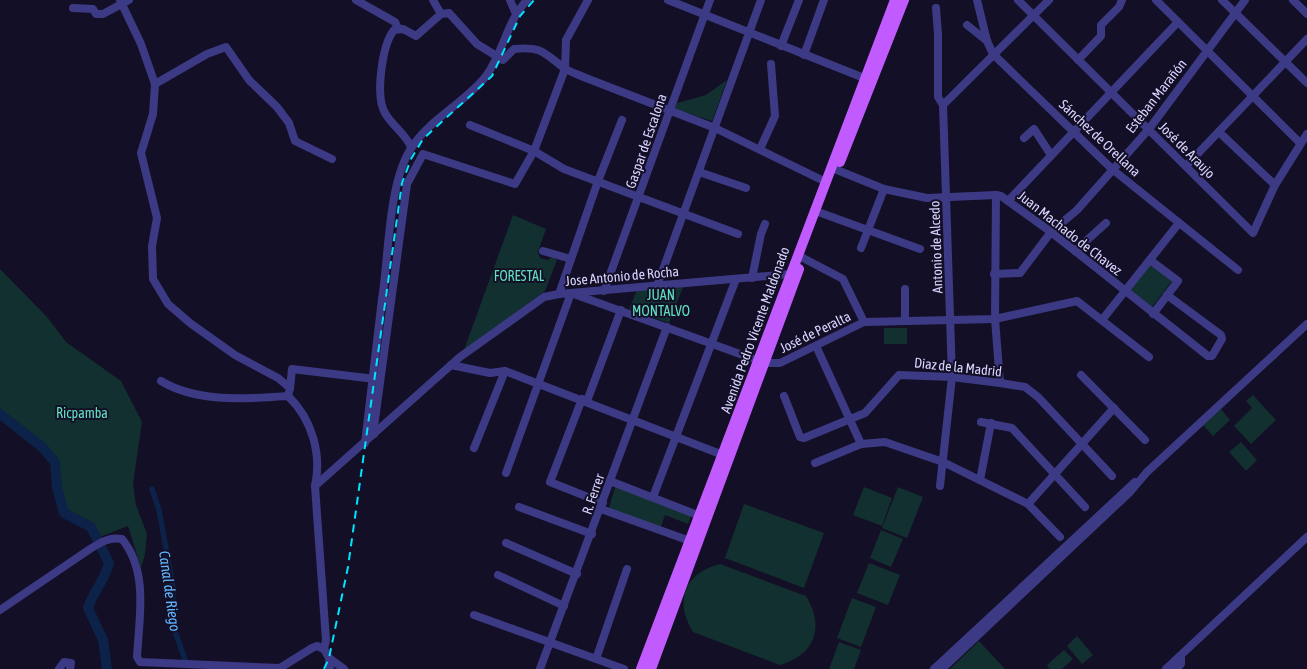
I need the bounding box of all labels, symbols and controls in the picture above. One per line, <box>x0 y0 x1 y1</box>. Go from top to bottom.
street label: Esteban Marañón <box>1122 56 1190 136</box>
street label: Gaspar de Escalona <box>622 92 670 190</box>
street label: Sánchez de Orellana <box>1056 96 1144 180</box>
street label: José de Araujo <box>1156 119 1218 181</box>
street label: Juan Machado de Chavez <box>1015 187 1125 279</box>
street label: Antonio de Alcedo <box>926 200 946 294</box>
street label: Avenida Pedro Vicente Maldonado <box>717 245 793 415</box>
street label: Jose Antonio de Rocha <box>565 263 679 289</box>
park label: FORESTAL <box>494 268 545 284</box>
park label: JUAN MONTALVO <box>632 287 690 319</box>
street label: José de Peralta <box>777 308 853 356</box>
street label: Diaz de la Madrid <box>913 354 1003 380</box>
park label: Ricpamba <box>56 405 108 421</box>
street label: R. Ferrer <box>579 471 608 516</box>
water label: Canal de Riego <box>156 550 184 632</box>

